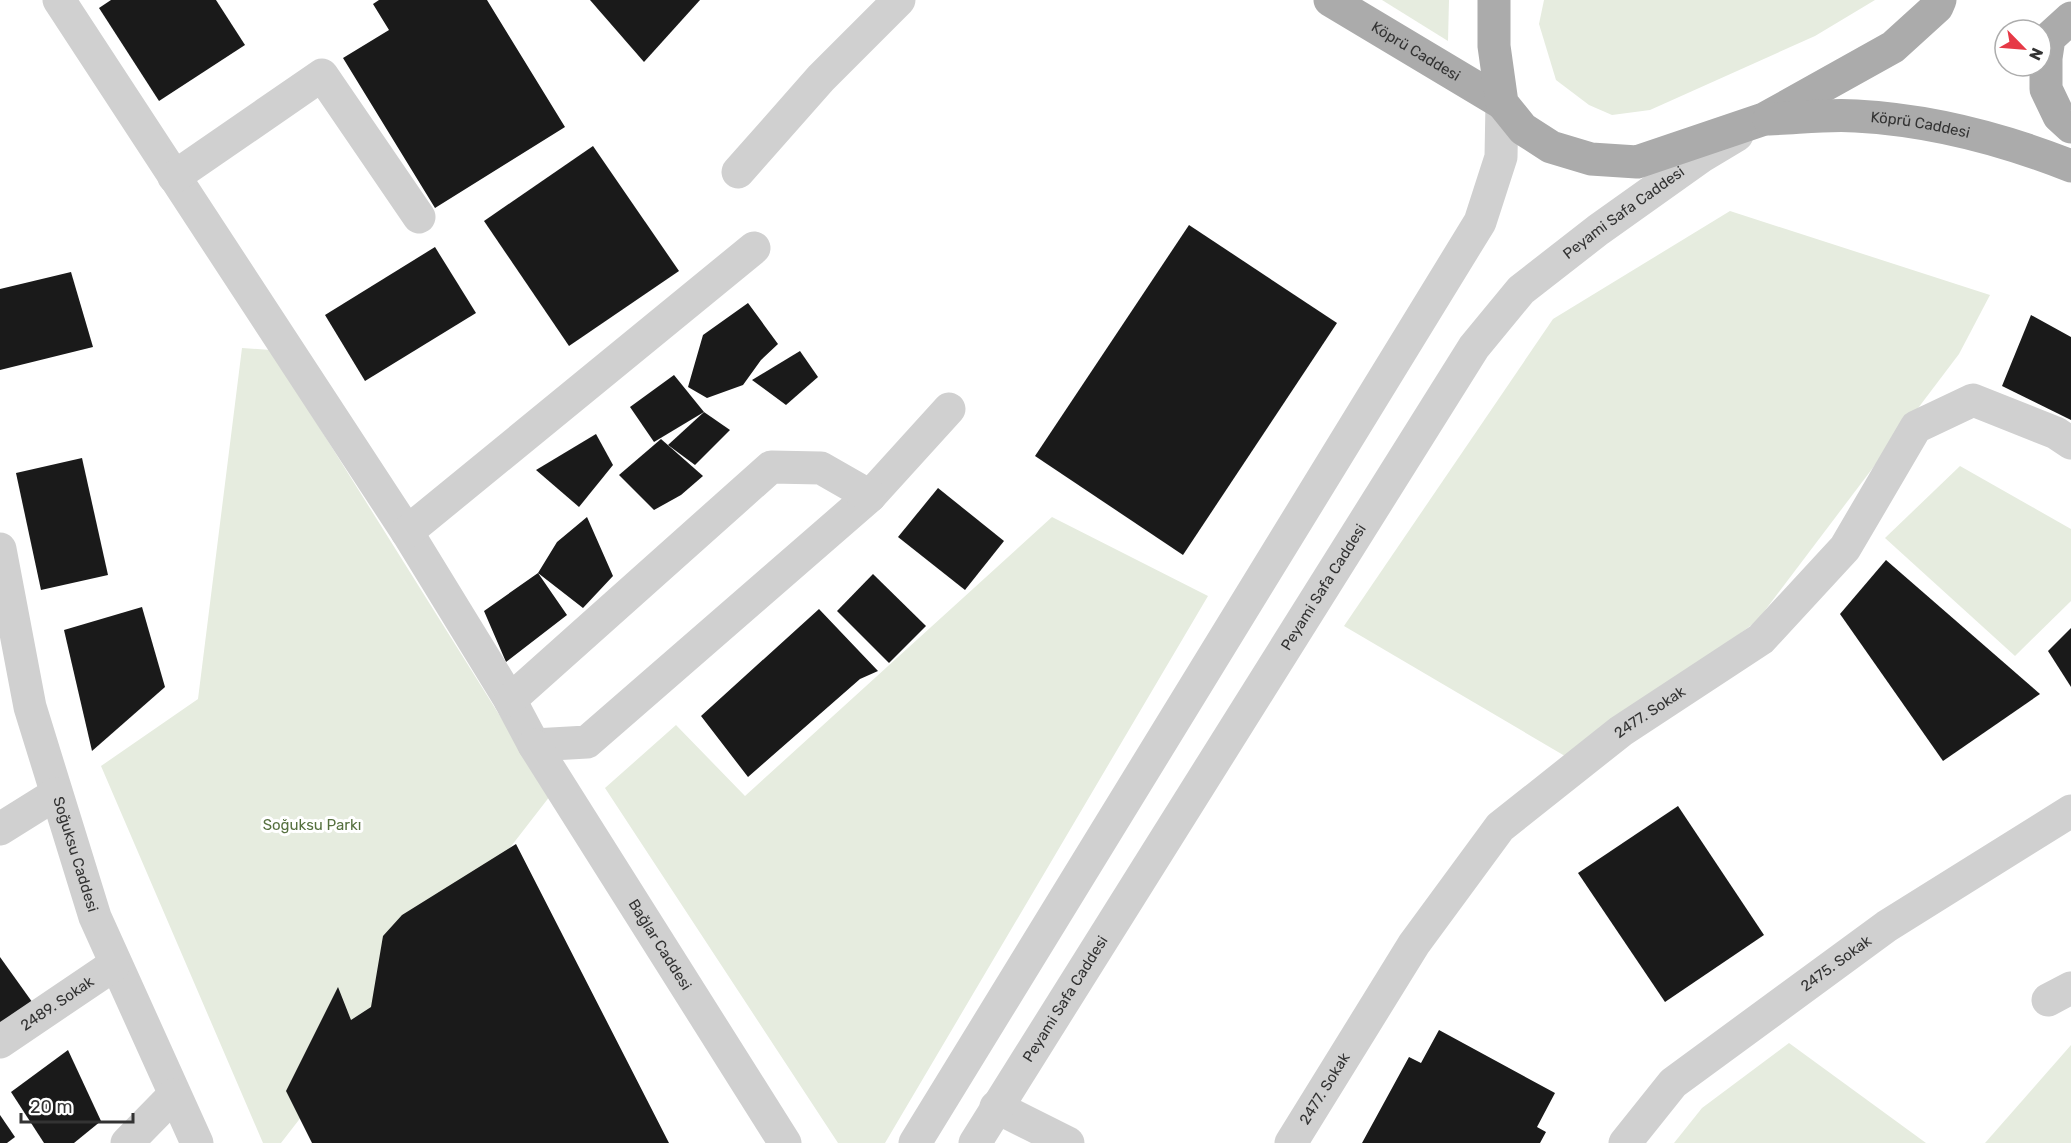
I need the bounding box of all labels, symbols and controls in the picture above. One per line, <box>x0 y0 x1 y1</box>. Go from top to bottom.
street label: Köprü Caddesi <box>1368 18 1464 85</box>
north arrow <box>1993 18 2053 78</box>
text: N <box>2025 45 2047 63</box>
street label: Köprü Caddesi <box>1870 108 1972 142</box>
street label: Peyami Safa Caddesi <box>1559 162 1688 263</box>
street label: Peyami Safa Caddesi <box>1277 521 1370 654</box>
street label: 2477. Sokak <box>1611 682 1689 742</box>
street label: Soğuksu Caddesi <box>49 794 102 914</box>
park label: Soğuksu Parkı <box>263 816 361 834</box>
street label: Bağlar Caddesi <box>625 896 695 993</box>
street label: 2475. Sokak <box>1797 931 1875 995</box>
street label: Peyami Safa Caddesi <box>1019 932 1112 1065</box>
street label: 2489. Sokak <box>17 972 97 1034</box>
street label: 2477. Sokak <box>1296 1049 1354 1128</box>
scale bar <box>21 1086 134 1124</box>
text: 20 m <box>30 1096 72 1118</box>

